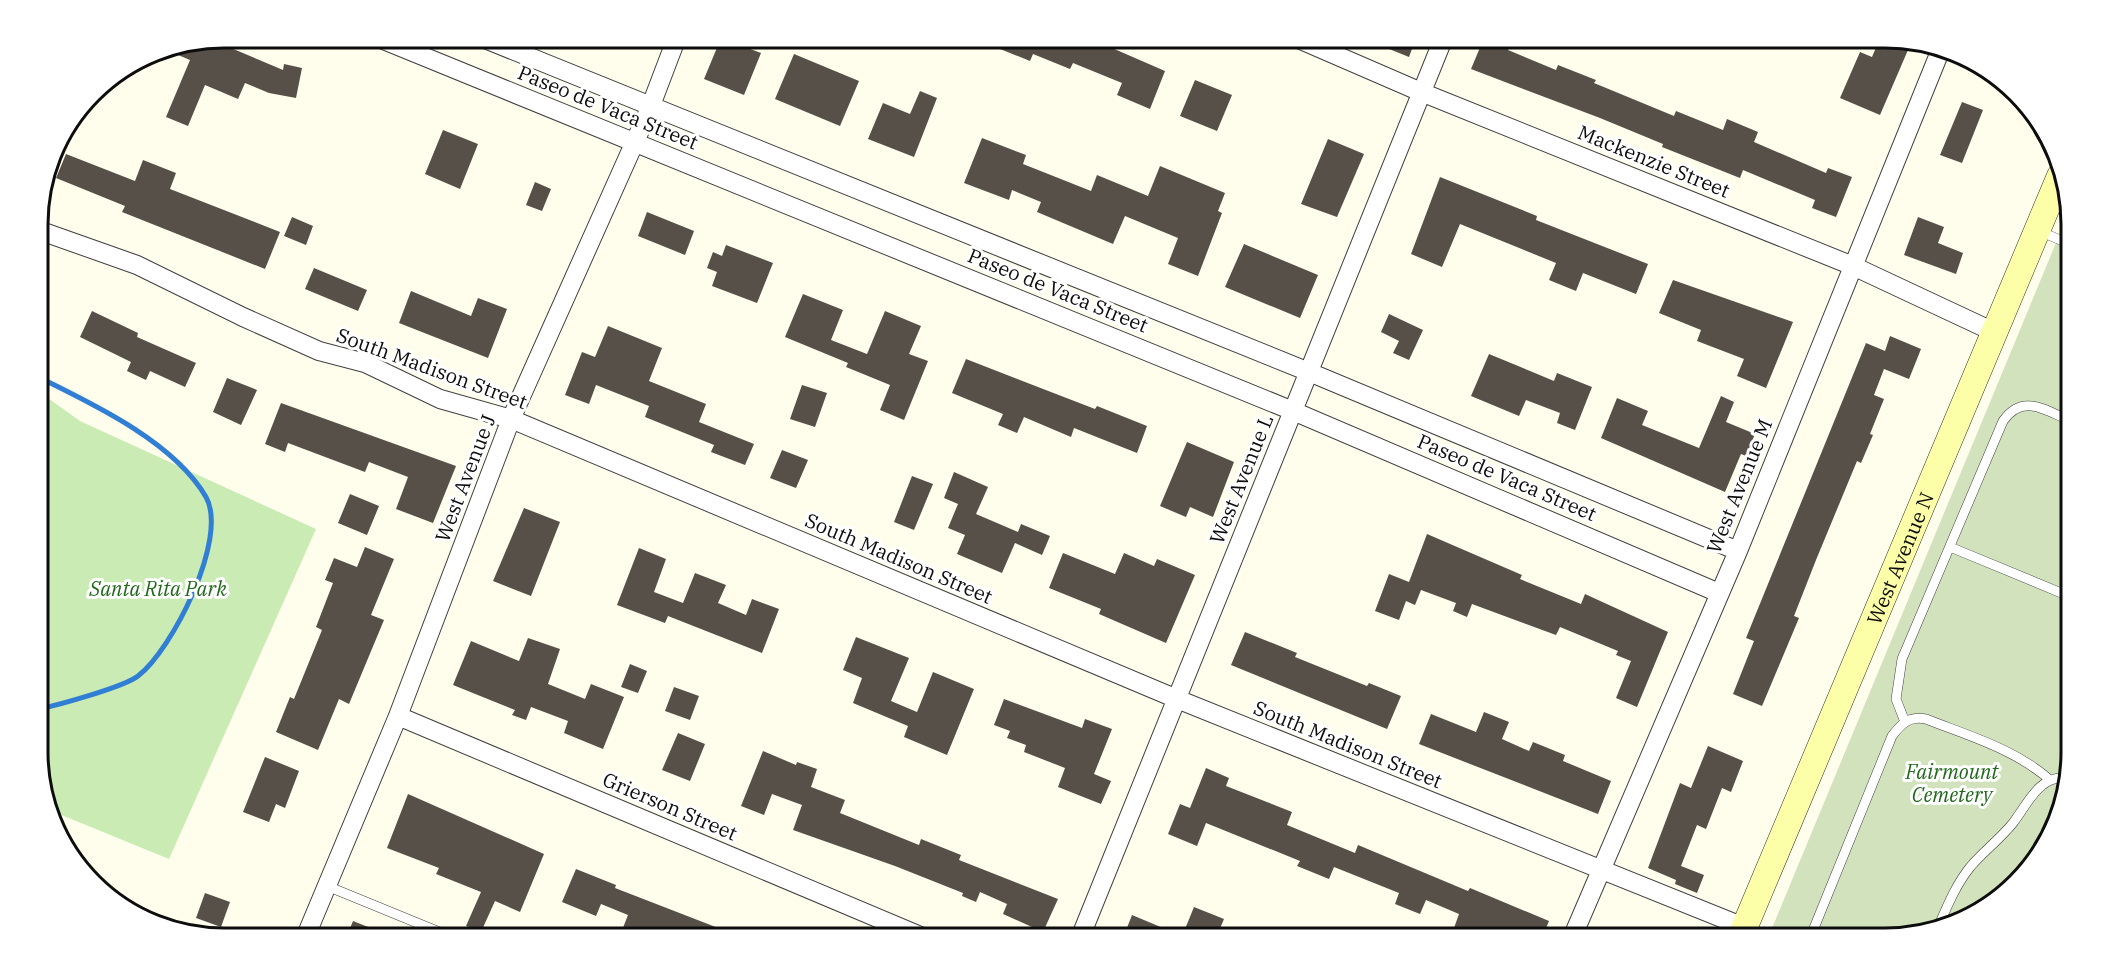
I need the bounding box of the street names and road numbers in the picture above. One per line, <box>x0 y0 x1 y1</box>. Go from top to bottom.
street label: Paseo de Vaca Street <box>514 59 702 155</box>
street label: Mackenzie Street <box>1574 118 1734 204</box>
street label: Paseo de Vaca Street <box>964 242 1152 338</box>
street label: South Madison Street <box>333 321 531 415</box>
street label: West Avenue J <box>428 410 502 546</box>
street label: West Avenue L <box>1203 410 1279 548</box>
street label: West Avenue M <box>1700 415 1778 557</box>
street label: Paseo de Vaca Street <box>1413 427 1601 527</box>
street label: West Avenue N <box>1860 488 1939 628</box>
street label: South Madison Street <box>801 506 997 610</box>
street label: South Madison Street <box>1250 694 1446 794</box>
street label: Grierson Street <box>599 765 741 847</box>

